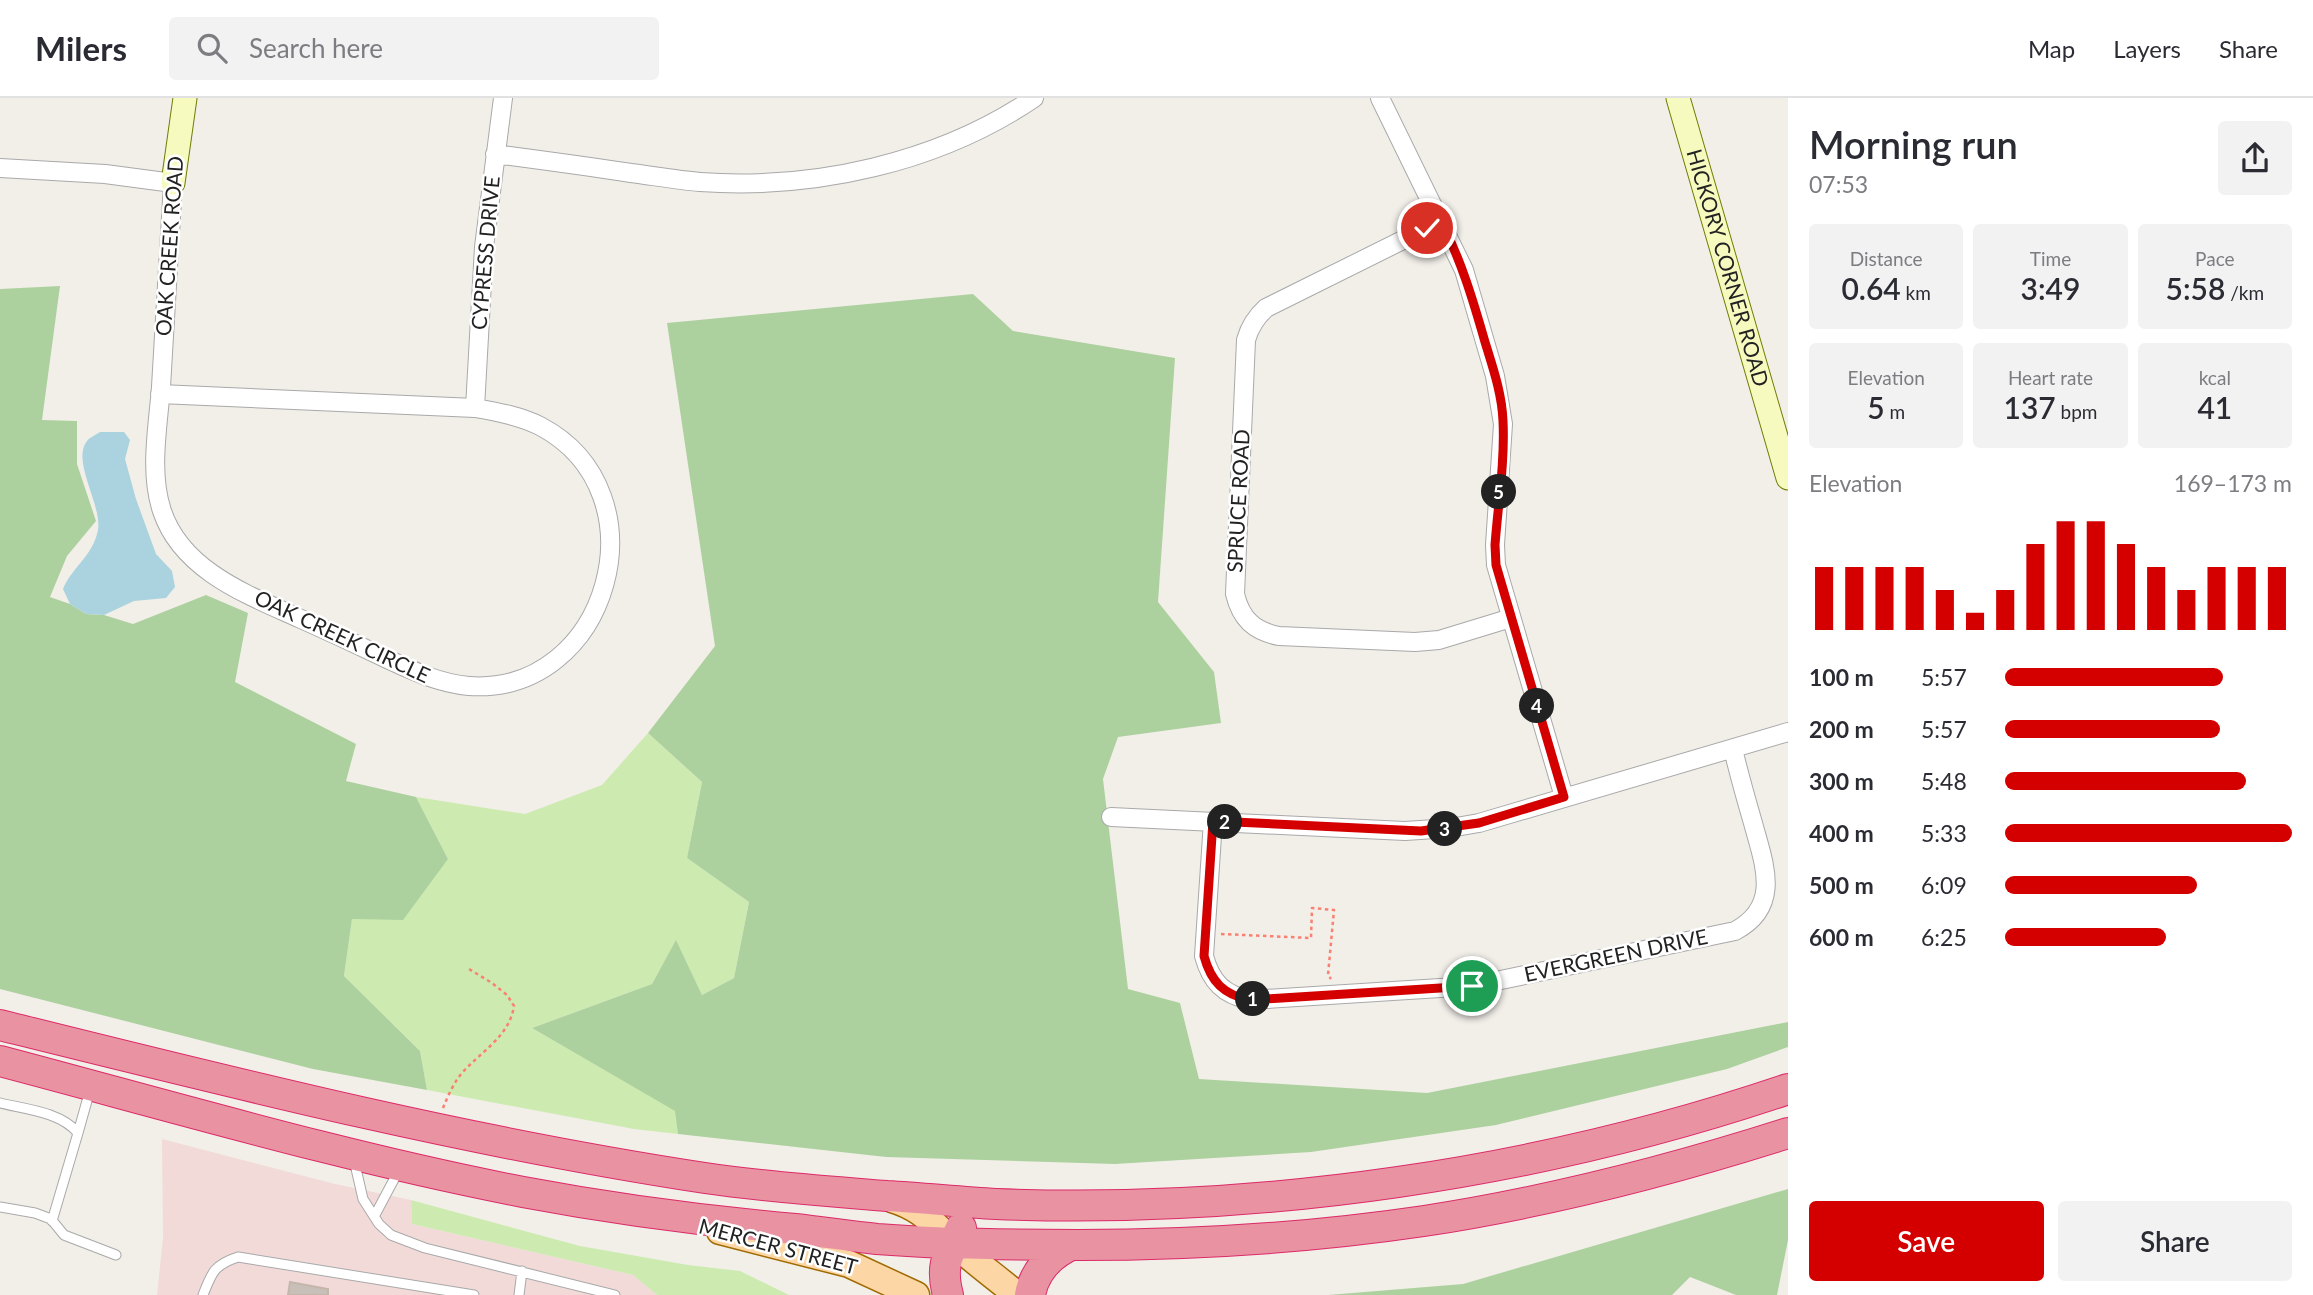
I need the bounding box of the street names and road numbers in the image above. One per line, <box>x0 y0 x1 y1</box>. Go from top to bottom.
street label: HICKORY CORNER ROAD <box>1682 146 1775 389</box>
street label: OAK CREEK ROAD <box>150 155 187 337</box>
street label: CYPRESS DRIVE <box>465 175 504 331</box>
street label: SPRUCE ROAD <box>1221 429 1254 573</box>
street label: OAK CREEK CIRCLE <box>251 584 434 687</box>
street label: EVERGREEN DRIVE <box>1522 923 1710 986</box>
street label: MERCER STREET <box>696 1212 861 1279</box>

